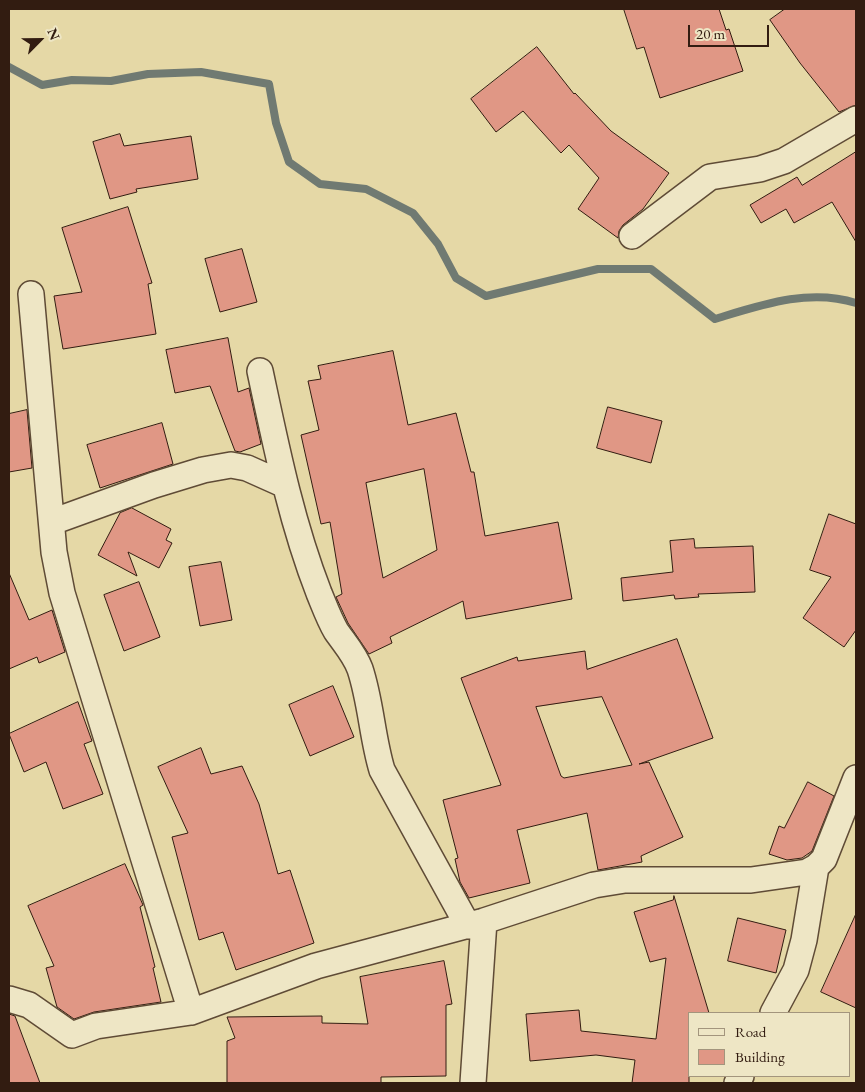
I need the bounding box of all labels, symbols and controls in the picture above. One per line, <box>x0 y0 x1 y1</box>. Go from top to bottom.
north arrow <box>15 15 65 65</box>
scale bar <box>690 15 771 47</box>
text: 20 m <box>696 24 725 43</box>
text: N <box>43 25 64 43</box>
legend <box>688 1012 850 1077</box>
text: Road <box>735 1022 766 1041</box>
text: Building <box>735 1047 785 1066</box>

